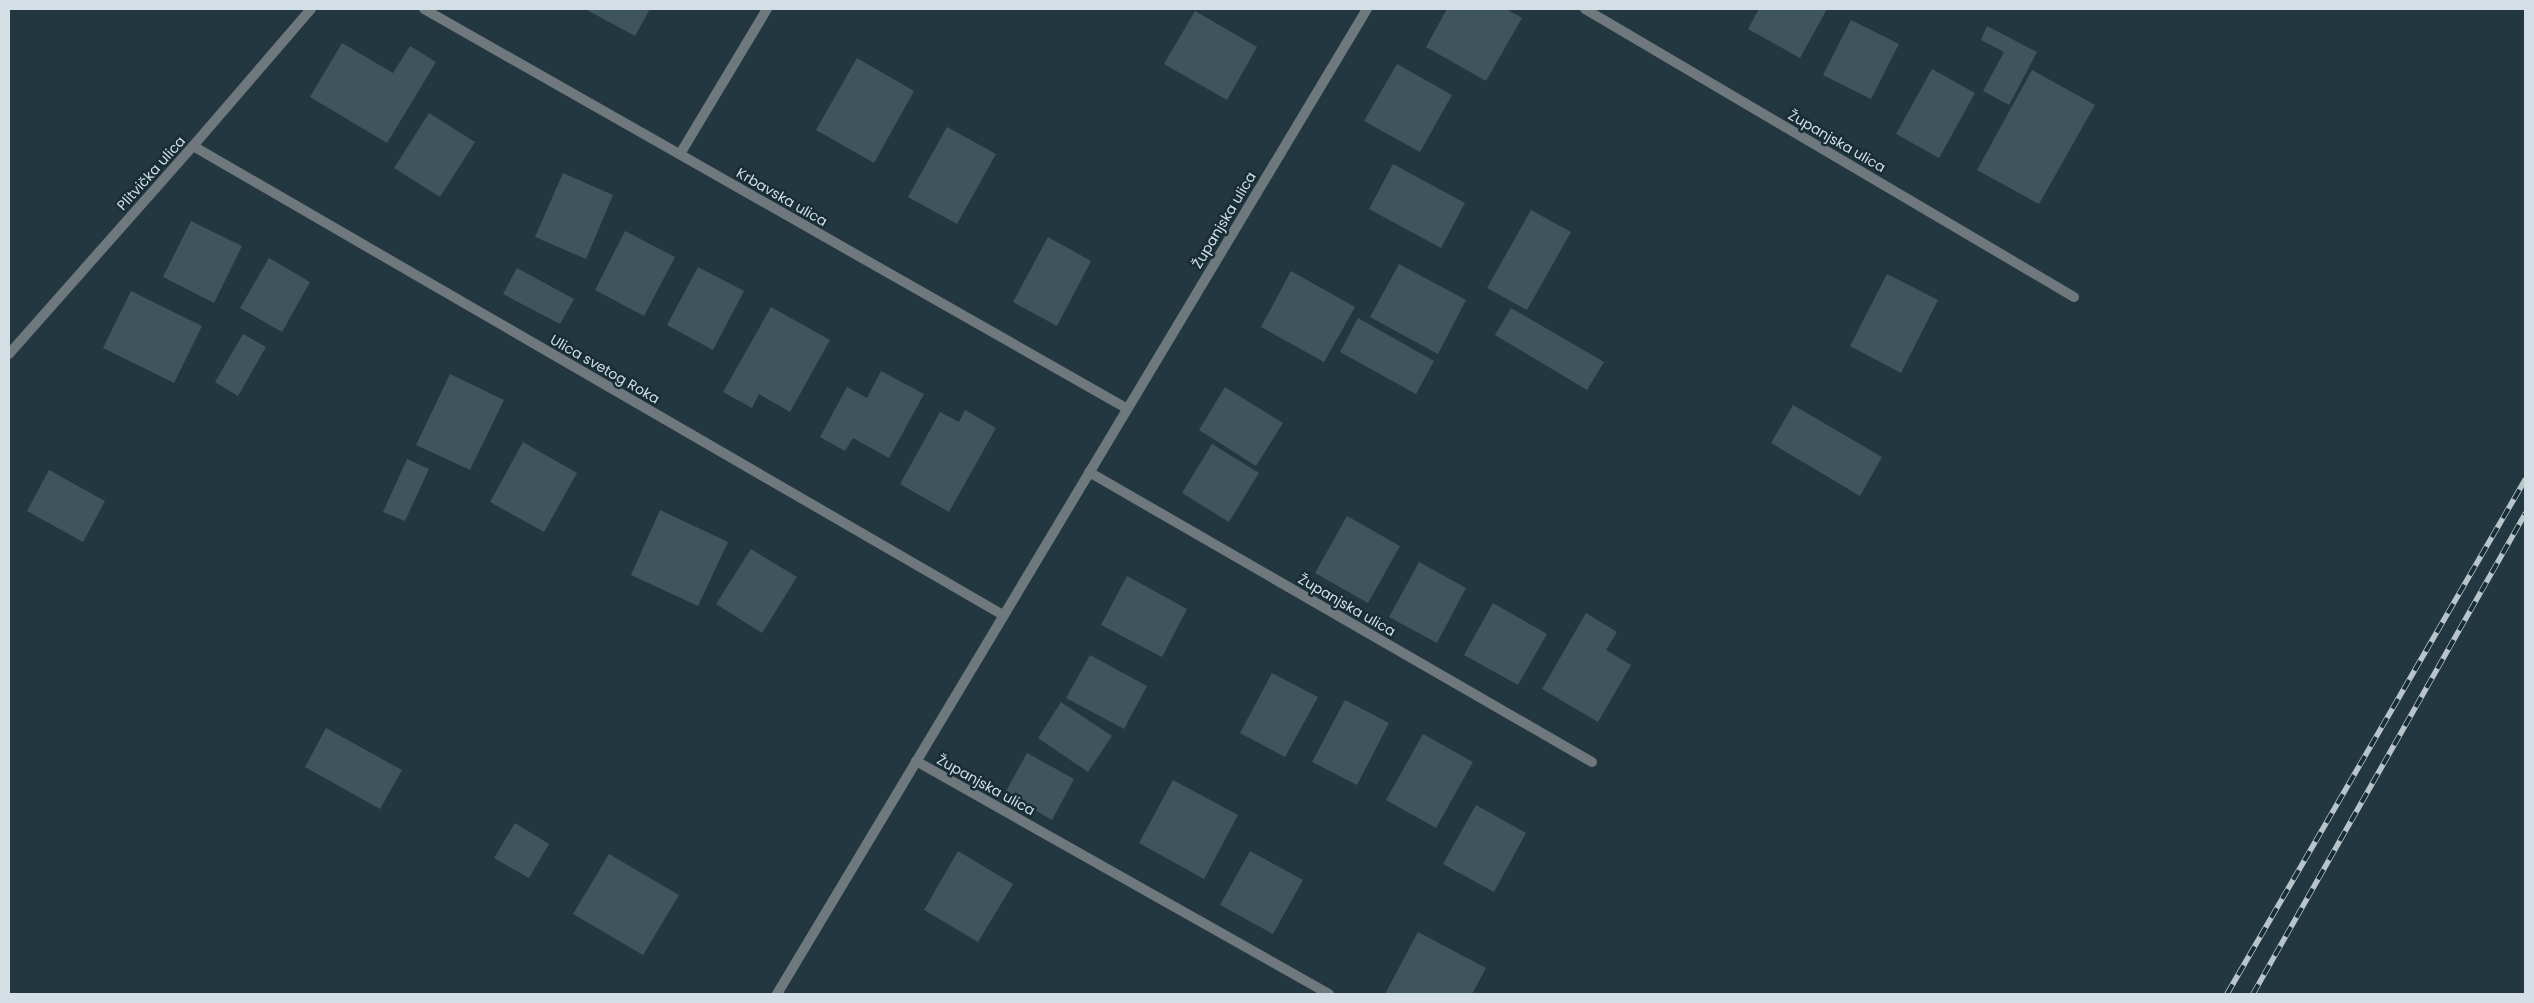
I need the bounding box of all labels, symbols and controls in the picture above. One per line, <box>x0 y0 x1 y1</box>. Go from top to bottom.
street label: Županjska ulica <box>1785 105 1889 177</box>
street label: Plitvička ulica <box>112 131 190 215</box>
street label: Krbavska ulica <box>733 163 831 231</box>
street label: Županjska ulica <box>1187 168 1261 272</box>
street label: Ulica svetog Roka <box>547 330 663 408</box>
street label: Županjska ulica <box>1295 569 1399 641</box>
street label: Županjska ulica <box>933 750 1039 820</box>

